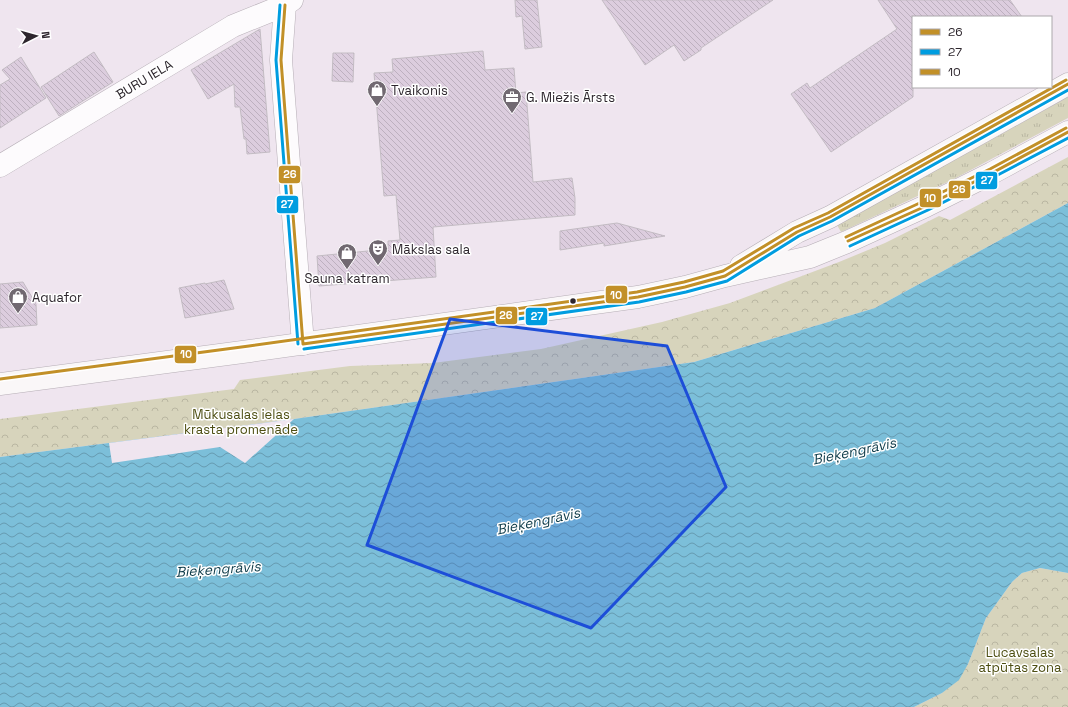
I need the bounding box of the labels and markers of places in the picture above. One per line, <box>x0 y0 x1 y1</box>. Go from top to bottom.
shop icon: Tvaikonis <box>366 79 388 107</box>
place label: Tvaikonis <box>391 82 448 99</box>
office icon: G. Miežis Ārsts <box>501 86 523 114</box>
place label: G. Miežis Ārsts <box>526 89 615 106</box>
theatre icon: Mākslas sala <box>367 238 389 266</box>
place label: Mākslas sala <box>392 241 471 258</box>
shop icon: Sauna katram <box>336 242 358 270</box>
place label: Sauna katram <box>304 270 390 287</box>
shop icon: Aquafor <box>7 286 29 314</box>
place label: Aquafor <box>32 289 82 306</box>
unlabelled marker <box>568 296 578 306</box>

